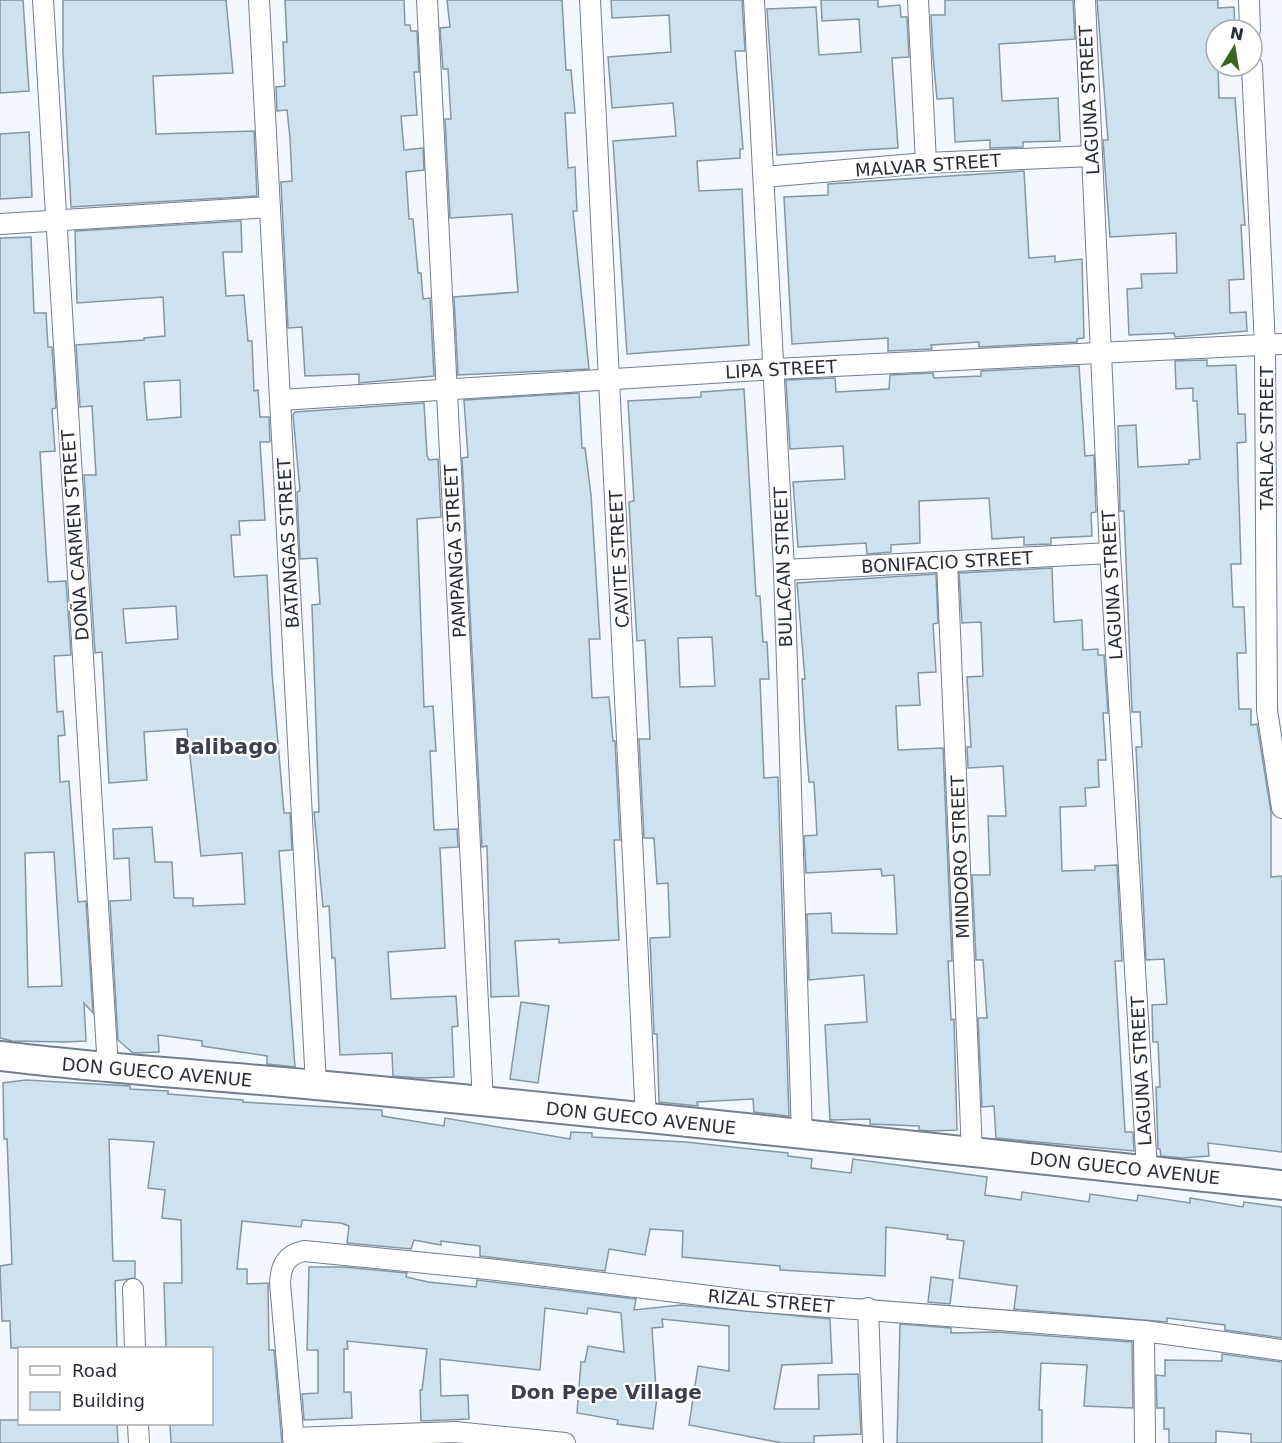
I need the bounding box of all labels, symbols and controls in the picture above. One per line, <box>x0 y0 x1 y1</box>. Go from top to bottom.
north arrow <box>1204 18 1264 78</box>
text: N <box>1228 23 1245 44</box>
street label: LAGUNA STREET <box>1075 24 1103 175</box>
street label: MALVAR STREET <box>854 149 1003 181</box>
street label: LIPA STREET <box>725 356 838 382</box>
street label: TARLAC STREET <box>1256 365 1277 511</box>
street label: DOÑA CARMEN STREET <box>57 428 93 641</box>
street label: BATANGAS STREET <box>273 456 303 629</box>
street label: PAMPANGA STREET <box>440 463 470 638</box>
street label: BULACAN STREET <box>770 485 796 648</box>
street label: CAVITE STREET <box>605 488 633 629</box>
street label: LAGUNA STREET <box>1098 509 1126 660</box>
street label: BONIFACIO STREET <box>861 547 1034 577</box>
district label: Balibago <box>174 735 278 759</box>
street label: MINDORO STREET <box>947 774 973 939</box>
street label: LAGUNA STREET <box>1127 995 1155 1146</box>
street label: DON GUECO AVENUE <box>61 1053 253 1091</box>
street label: DON GUECO AVENUE <box>545 1098 737 1138</box>
street label: DON GUECO AVENUE <box>1029 1148 1221 1188</box>
street label: RIZAL STREET <box>707 1285 836 1317</box>
legend <box>18 1347 213 1425</box>
text: Road <box>72 1360 117 1381</box>
district label: Don Pepe Village <box>510 1380 702 1404</box>
text: Building <box>72 1390 145 1411</box>

